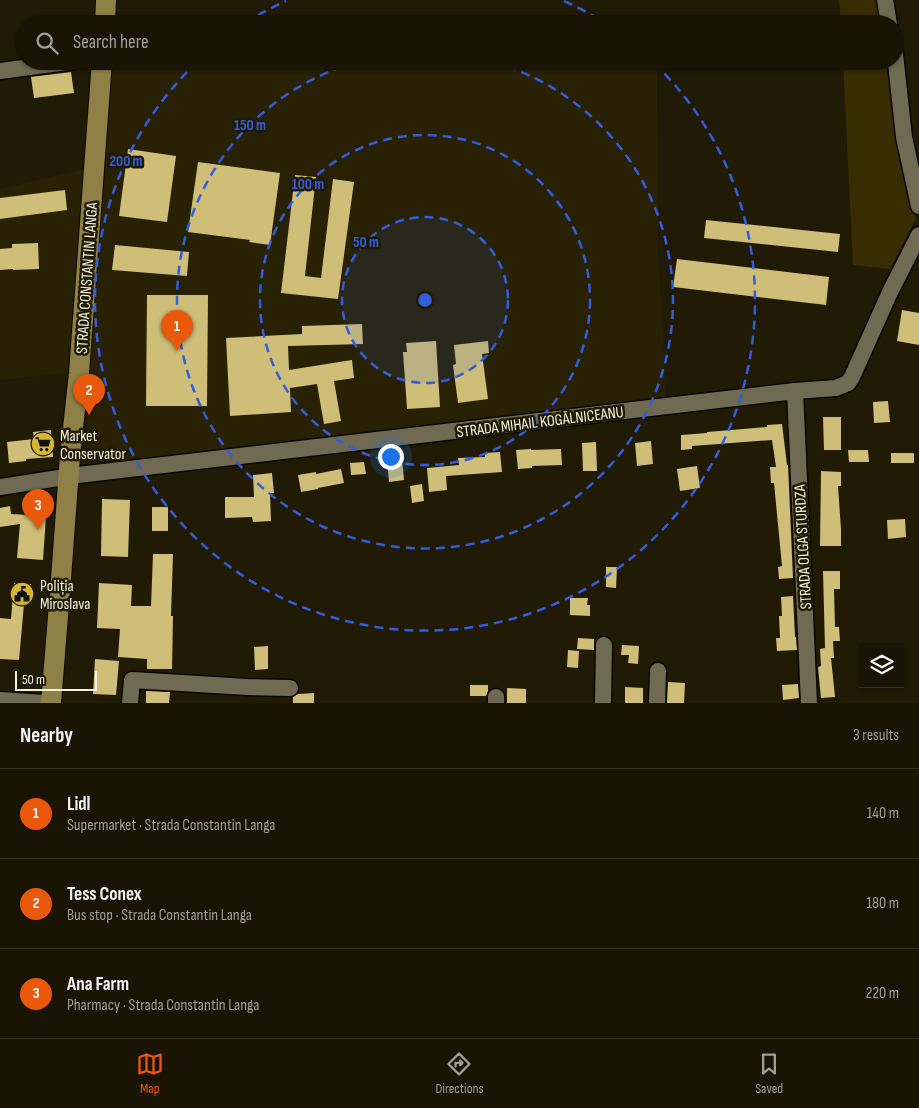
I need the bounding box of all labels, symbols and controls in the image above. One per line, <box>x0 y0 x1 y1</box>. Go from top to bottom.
search box <box>15 15 904 70</box>
icon: search <box>33 29 61 57</box>
text: Search here <box>73 31 149 54</box>
text: 150 m <box>234 116 266 135</box>
text: 200 m <box>109 152 143 171</box>
text: 100 m <box>292 175 324 194</box>
street label: STRADA CONSTANTIN LANGA <box>73 201 102 355</box>
text: 50 m <box>353 233 379 252</box>
centre of rings <box>416 291 434 309</box>
pin: 1 <box>161 310 193 351</box>
pin: 2 <box>73 374 105 415</box>
street label: STRADA MIHAIL KOGĂLNICEANU <box>456 403 625 442</box>
place label: Market Conservator <box>60 427 127 464</box>
supermarket icon: Market Conservator <box>30 431 56 457</box>
your location <box>378 444 404 470</box>
street label: STRADA OLGA STURDZA <box>791 484 816 610</box>
pin: 3 <box>22 489 54 530</box>
place label: Poliția Miroslava <box>40 577 90 614</box>
public building icon: Poliția Miroslava <box>9 581 35 607</box>
map controls <box>859 643 904 688</box>
button: layers <box>859 643 904 688</box>
scale bar <box>15 668 98 691</box>
text: 50 m <box>22 671 45 688</box>
text: Nearby <box>20 723 73 748</box>
text: 3 results <box>853 726 899 745</box>
text: Lidl <box>67 793 90 816</box>
text: 1 <box>33 804 39 823</box>
text: 140 m <box>867 804 899 823</box>
text: Supermarket · Strada Constantin Langa <box>67 816 275 835</box>
text: Tess Conex <box>67 883 142 906</box>
text: 2 <box>32 894 40 913</box>
text: 180 m <box>866 894 899 913</box>
text: Bus stop · Strada Constantin Langa <box>67 906 252 925</box>
text: Ana Farm <box>67 973 129 996</box>
text: 3 <box>32 984 40 1003</box>
text: 220 m <box>866 984 899 1003</box>
text: Pharmacy · Strada Constantin Langa <box>67 996 259 1015</box>
tab: Map <box>136 1050 164 1097</box>
tab: Directions <box>435 1050 484 1097</box>
tab: Saved <box>755 1050 783 1097</box>

